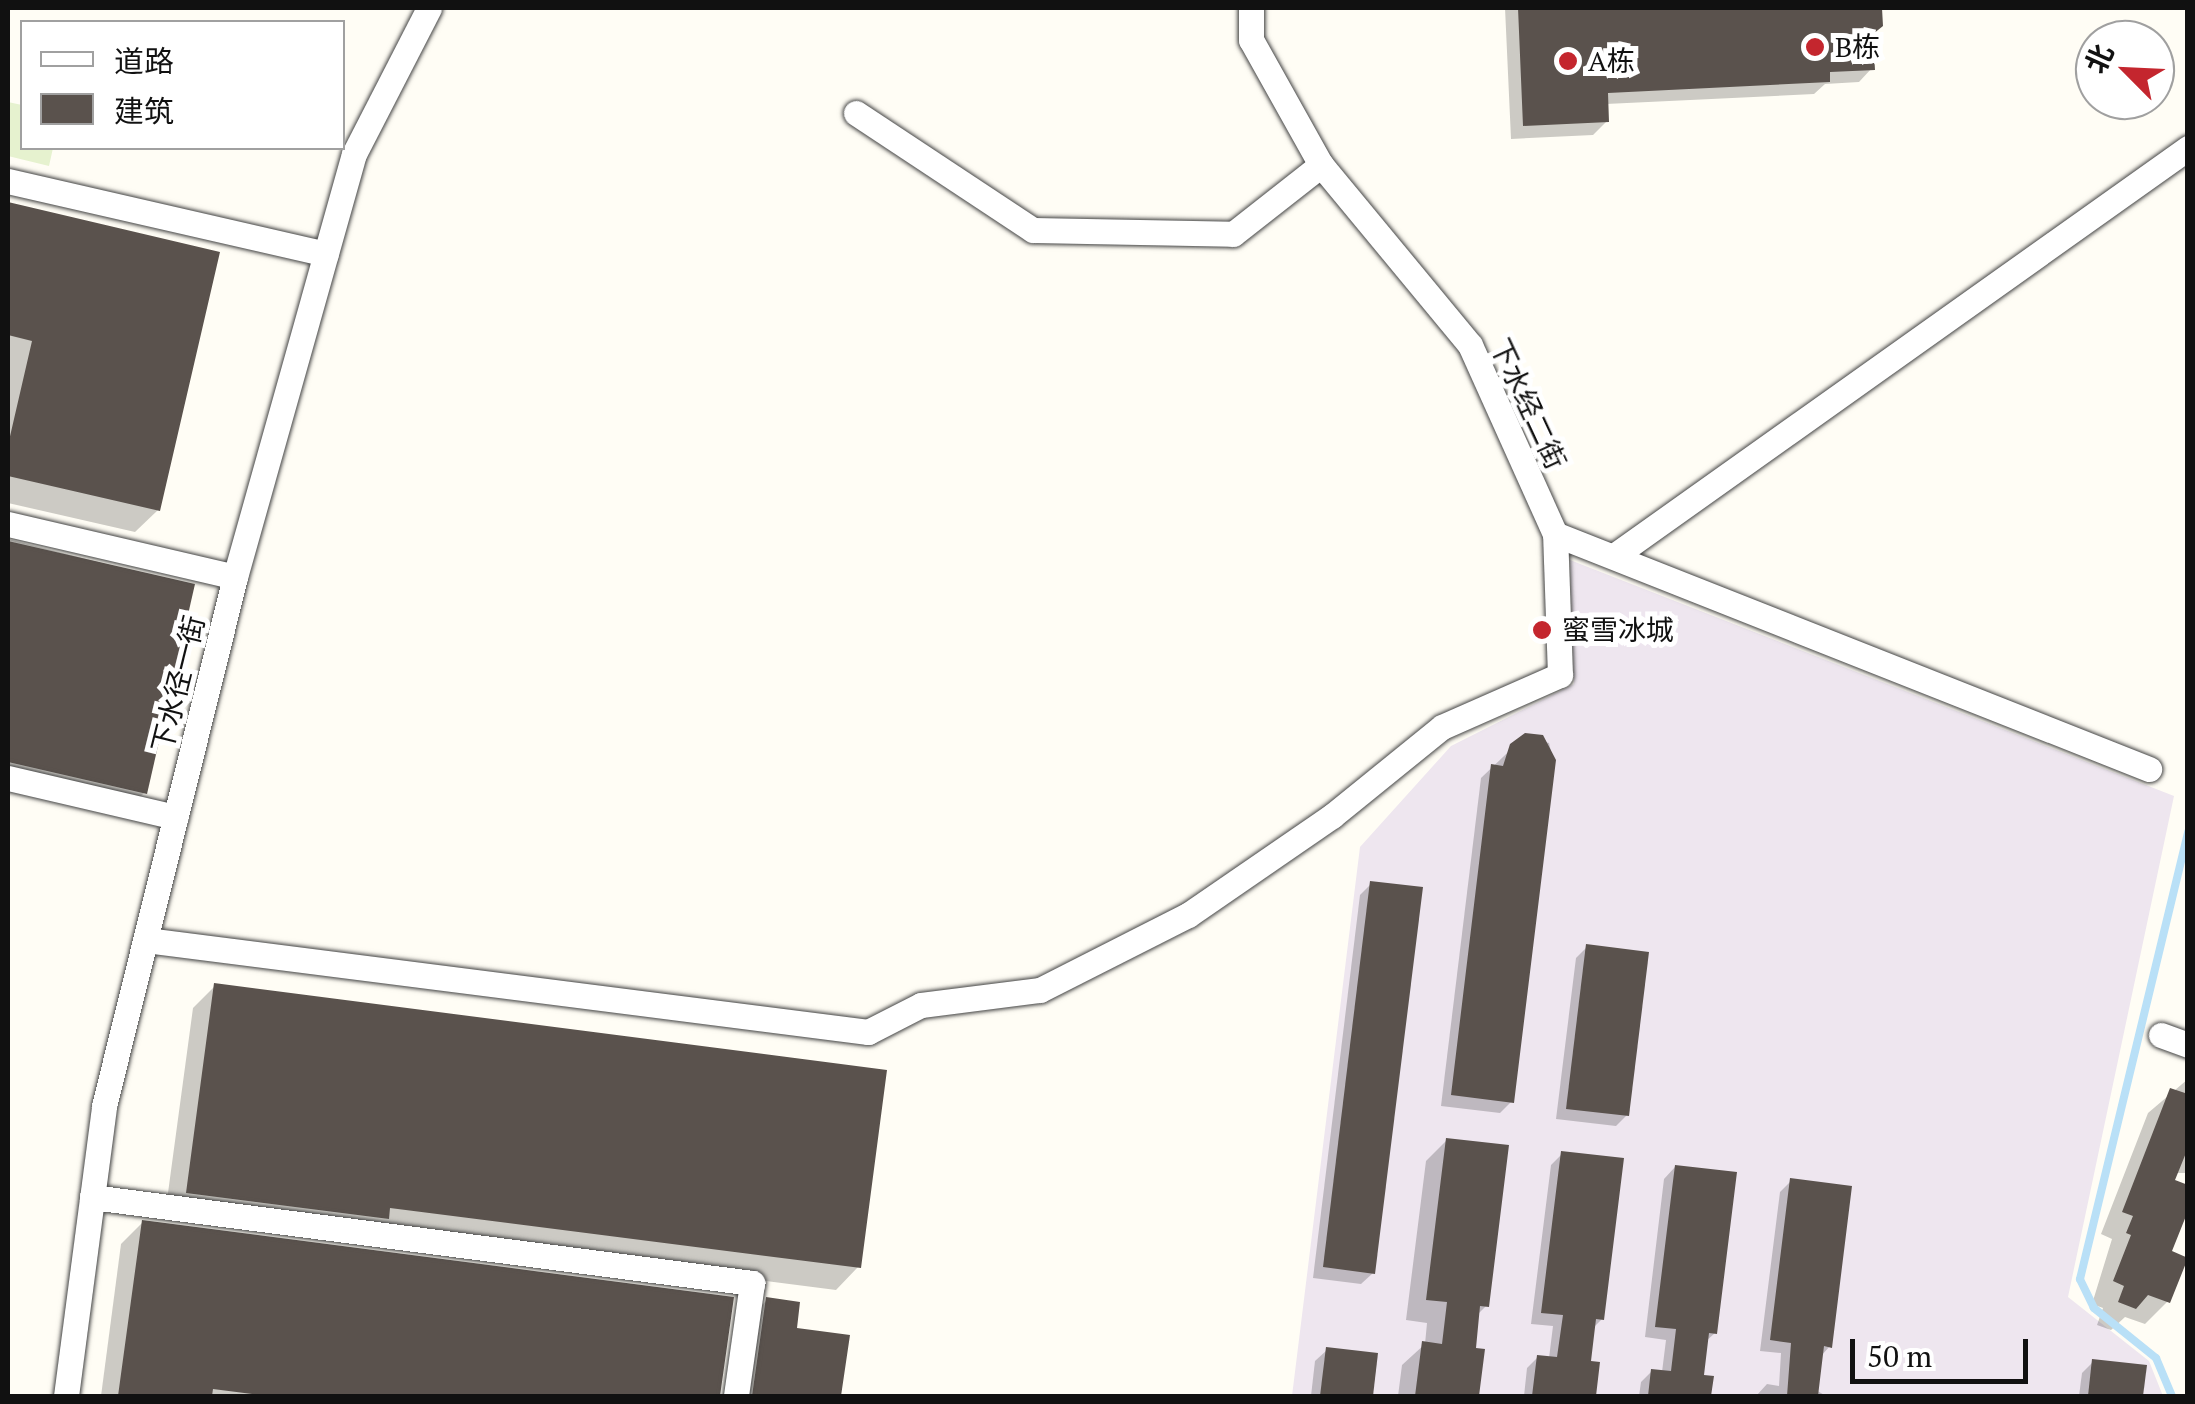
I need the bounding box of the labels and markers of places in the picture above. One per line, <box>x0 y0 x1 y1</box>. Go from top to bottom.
place label: B栋 <box>1835 30 1880 64</box>
marker: B栋 <box>1804 36 1826 58</box>
place label: A栋 <box>1588 44 1635 78</box>
marker: A栋 <box>1557 50 1579 72</box>
place label: 蜜雪冰城 <box>1562 613 1674 647</box>
marker: 蜜雪冰城 <box>1531 619 1553 641</box>

